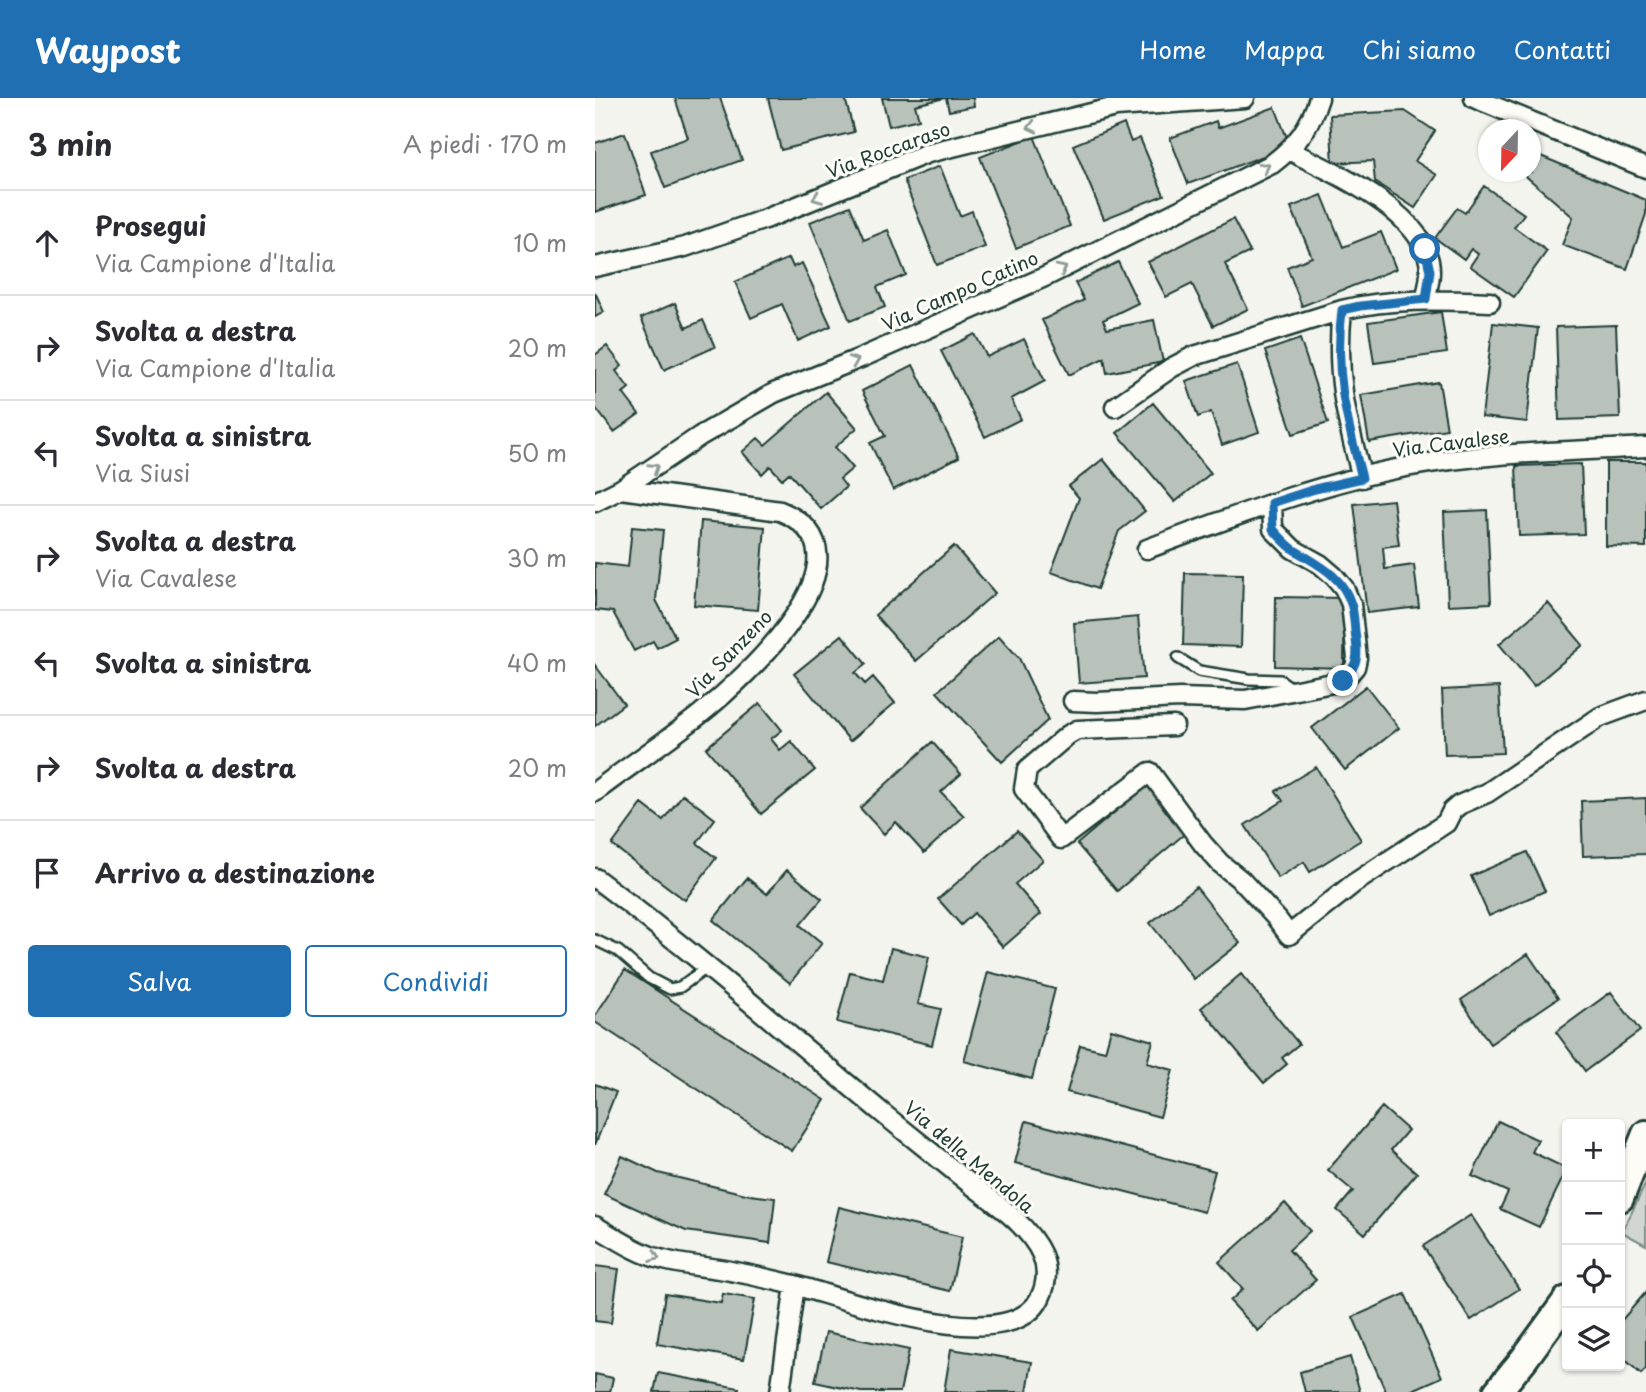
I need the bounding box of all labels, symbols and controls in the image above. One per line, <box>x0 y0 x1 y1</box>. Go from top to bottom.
text: Waypost <box>35 24 181 74</box>
text: Home <box>1140 31 1206 67</box>
text: Mappa <box>1244 31 1324 67</box>
text: Chi siamo <box>1362 31 1476 67</box>
text: Contatti <box>1514 31 1611 67</box>
street label: Via Roccaraso <box>822 114 954 185</box>
one-way arrow <box>1026 119 1038 133</box>
north arrow <box>1478 119 1541 182</box>
text: 3 min <box>28 121 113 166</box>
text: A piedi · 170 m <box>403 126 567 161</box>
one-way arrow <box>1258 162 1271 175</box>
one-way arrow <box>811 190 823 204</box>
text: Prosegui <box>95 206 207 245</box>
icon: ahead <box>28 224 66 262</box>
text: 10 m <box>513 225 567 260</box>
route start <box>1409 233 1440 264</box>
street label: Via Campo Catino <box>877 243 1042 337</box>
text: Via Campione d'Italia <box>95 245 335 280</box>
one-way arrow <box>1055 263 1067 277</box>
text: Svolta a destra <box>95 311 296 350</box>
icon: right <box>28 329 66 367</box>
text: 20 m <box>508 330 567 365</box>
text: Via Campione d'Italia <box>95 350 335 385</box>
one-way arrow <box>847 355 859 369</box>
text: Svolta a sinistra <box>95 416 311 455</box>
street label: Via Cavalese <box>1391 421 1511 463</box>
icon: left <box>28 434 66 472</box>
text: 50 m <box>507 435 567 470</box>
text: Via Siusi <box>95 455 190 490</box>
one-way arrow <box>646 463 659 476</box>
text: Svolta a destra <box>95 521 296 560</box>
icon: right <box>28 539 66 577</box>
text: 30 m <box>506 540 567 575</box>
text: Via Cavalese <box>95 560 237 595</box>
street label: Via Sanzeno <box>679 603 778 704</box>
text: Svolta a sinistra <box>95 643 311 682</box>
icon: left <box>28 644 66 682</box>
text: 40 m <box>507 645 567 680</box>
route end <box>1327 665 1358 696</box>
text: Svolta a destra <box>95 748 296 787</box>
icon: right <box>28 749 66 787</box>
text: 20 m <box>508 750 567 785</box>
text: Arrivo a destinazione <box>95 853 375 892</box>
icon: arrive <box>28 854 66 892</box>
button: Salva <box>28 945 291 1017</box>
button: Condividi <box>305 945 567 1017</box>
street label: Via della Mendola <box>898 1093 1041 1219</box>
map controls <box>1562 1119 1625 1371</box>
button: + <box>1562 1119 1625 1182</box>
button: − <box>1562 1182 1625 1245</box>
button: locate <box>1562 1245 1625 1308</box>
one-way arrow <box>649 1249 661 1263</box>
button: layers <box>1562 1308 1625 1371</box>

